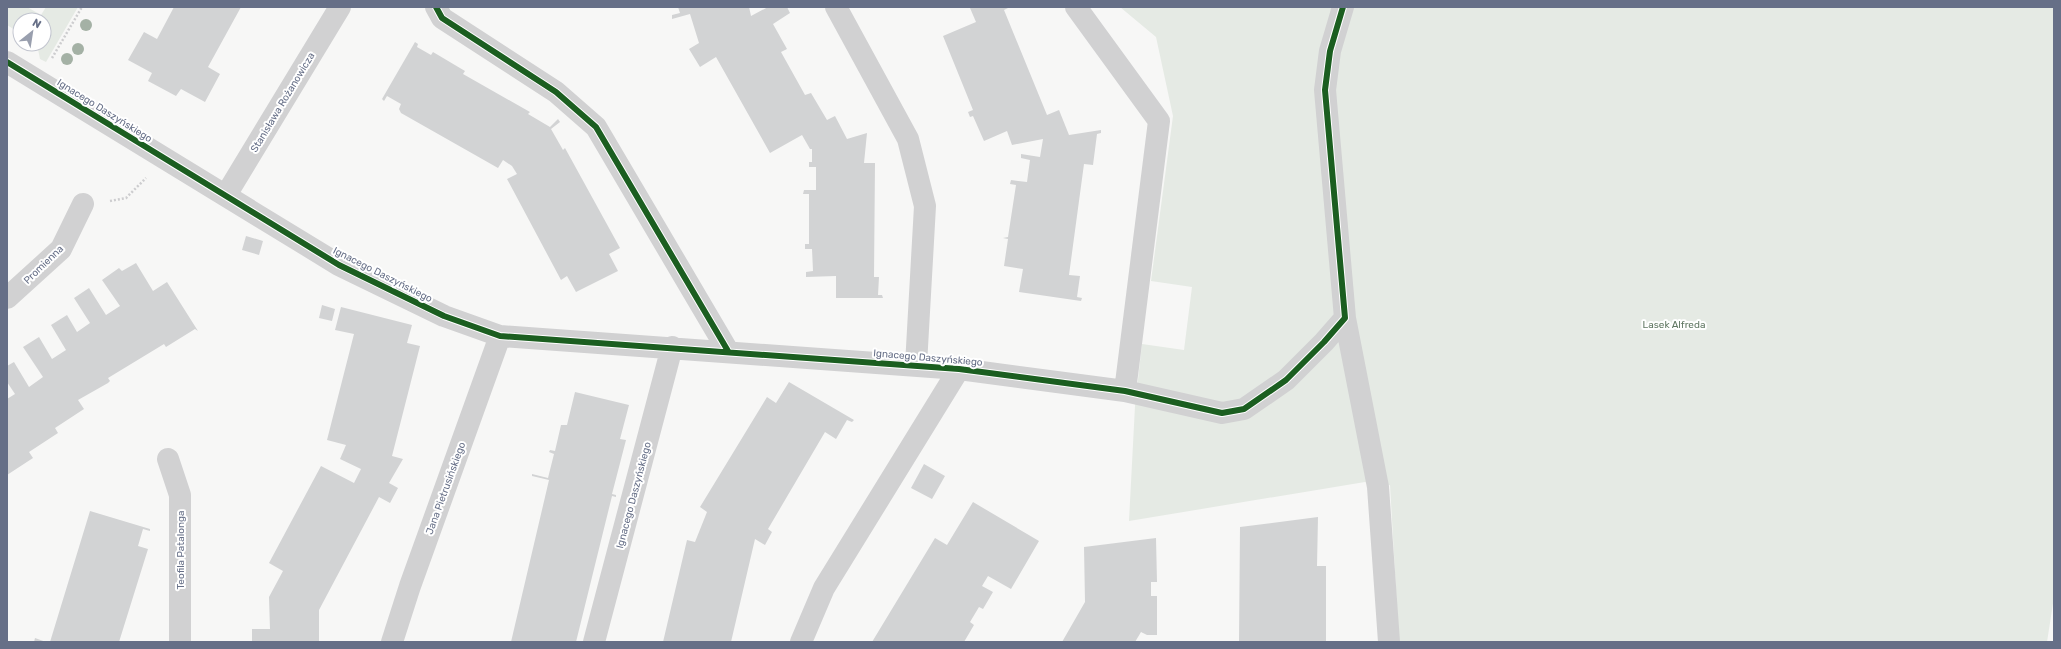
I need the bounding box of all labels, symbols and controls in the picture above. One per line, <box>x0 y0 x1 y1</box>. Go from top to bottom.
north arrow <box>12 12 52 52</box>
text: N <box>30 16 43 31</box>
street label: Stanisława Rożanowicza <box>248 50 317 155</box>
street label: Ignacego Daszyńskiego <box>55 77 154 145</box>
street label: Promienna <box>21 243 66 287</box>
street label: Ignacego Daszyńskiego <box>331 245 434 305</box>
park label: Lasek Alfreda <box>1643 319 1705 331</box>
street label: Ignacego Daszyńskiego <box>873 347 983 369</box>
street label: Jana Pietrusińskiego <box>424 440 468 536</box>
street label: Ignacego Daszyńskiego <box>614 440 654 550</box>
street label: Teofila Patalonga <box>175 511 187 589</box>

